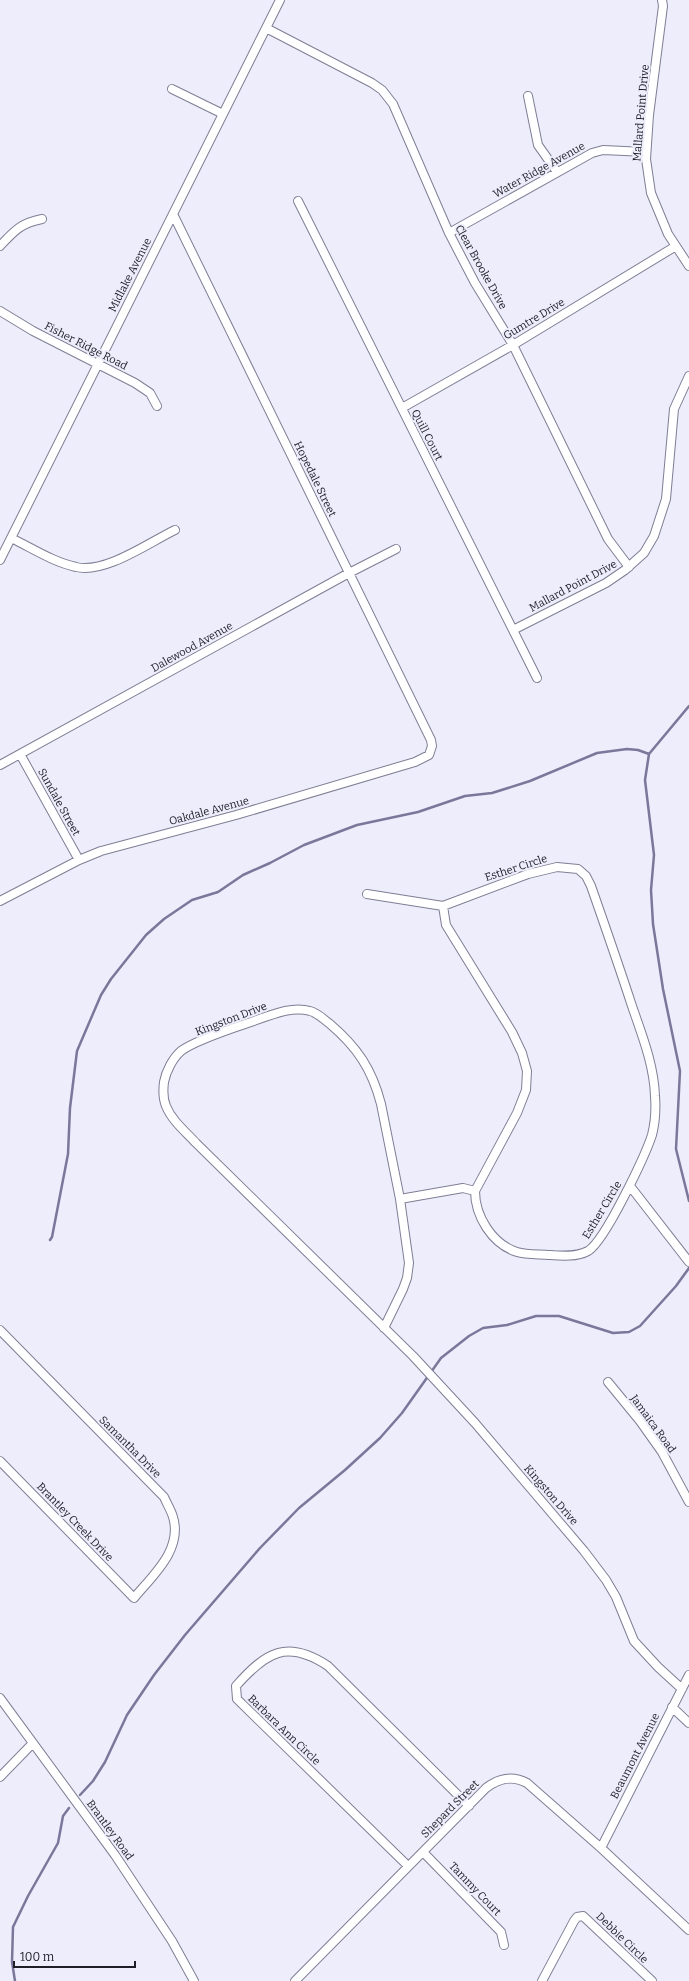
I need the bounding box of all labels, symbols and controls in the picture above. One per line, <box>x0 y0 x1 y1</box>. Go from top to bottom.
street label: Mallard Point Drive <box>630 64 652 162</box>
street label: Water Ridge Avenue <box>491 139 587 201</box>
street label: Clear Brooke Drive <box>452 223 510 311</box>
street label: Midlake Avenue <box>106 236 154 314</box>
street label: Gumtre Drive <box>501 296 567 342</box>
street label: Fisher Ridge Road <box>42 319 130 373</box>
street label: Quill Court <box>409 407 445 463</box>
street label: Hopedale Street <box>291 439 339 519</box>
street label: Mallard Point Drive <box>527 557 619 615</box>
street label: Dalewood Avenue <box>149 619 235 675</box>
street label: Sundale Street <box>35 766 83 838</box>
street label: Oakdale Avenue <box>168 794 250 828</box>
street label: Esther Circle <box>483 852 549 884</box>
street label: Kingston Drive <box>193 999 269 1039</box>
street label: Esther Circle <box>580 1179 624 1241</box>
street label: Jamaica Road <box>627 1392 679 1456</box>
street label: Samantha Drive <box>96 1413 164 1481</box>
street label: Kingston Drive <box>521 1462 581 1528</box>
street label: Brantley Creek Drive <box>34 1480 116 1564</box>
street label: Barbara Ann Circle <box>245 1692 323 1768</box>
street label: Beaumont Avenue <box>608 1711 662 1801</box>
street label: Shepard Street <box>418 1777 482 1841</box>
street label: Brantley Road <box>84 1797 136 1863</box>
street label: Tammy Court <box>446 1860 504 1918</box>
street label: Debbie Circle <box>593 1910 651 1966</box>
scale bar <box>14 1943 135 1969</box>
text: 100 m <box>20 1950 55 1964</box>

